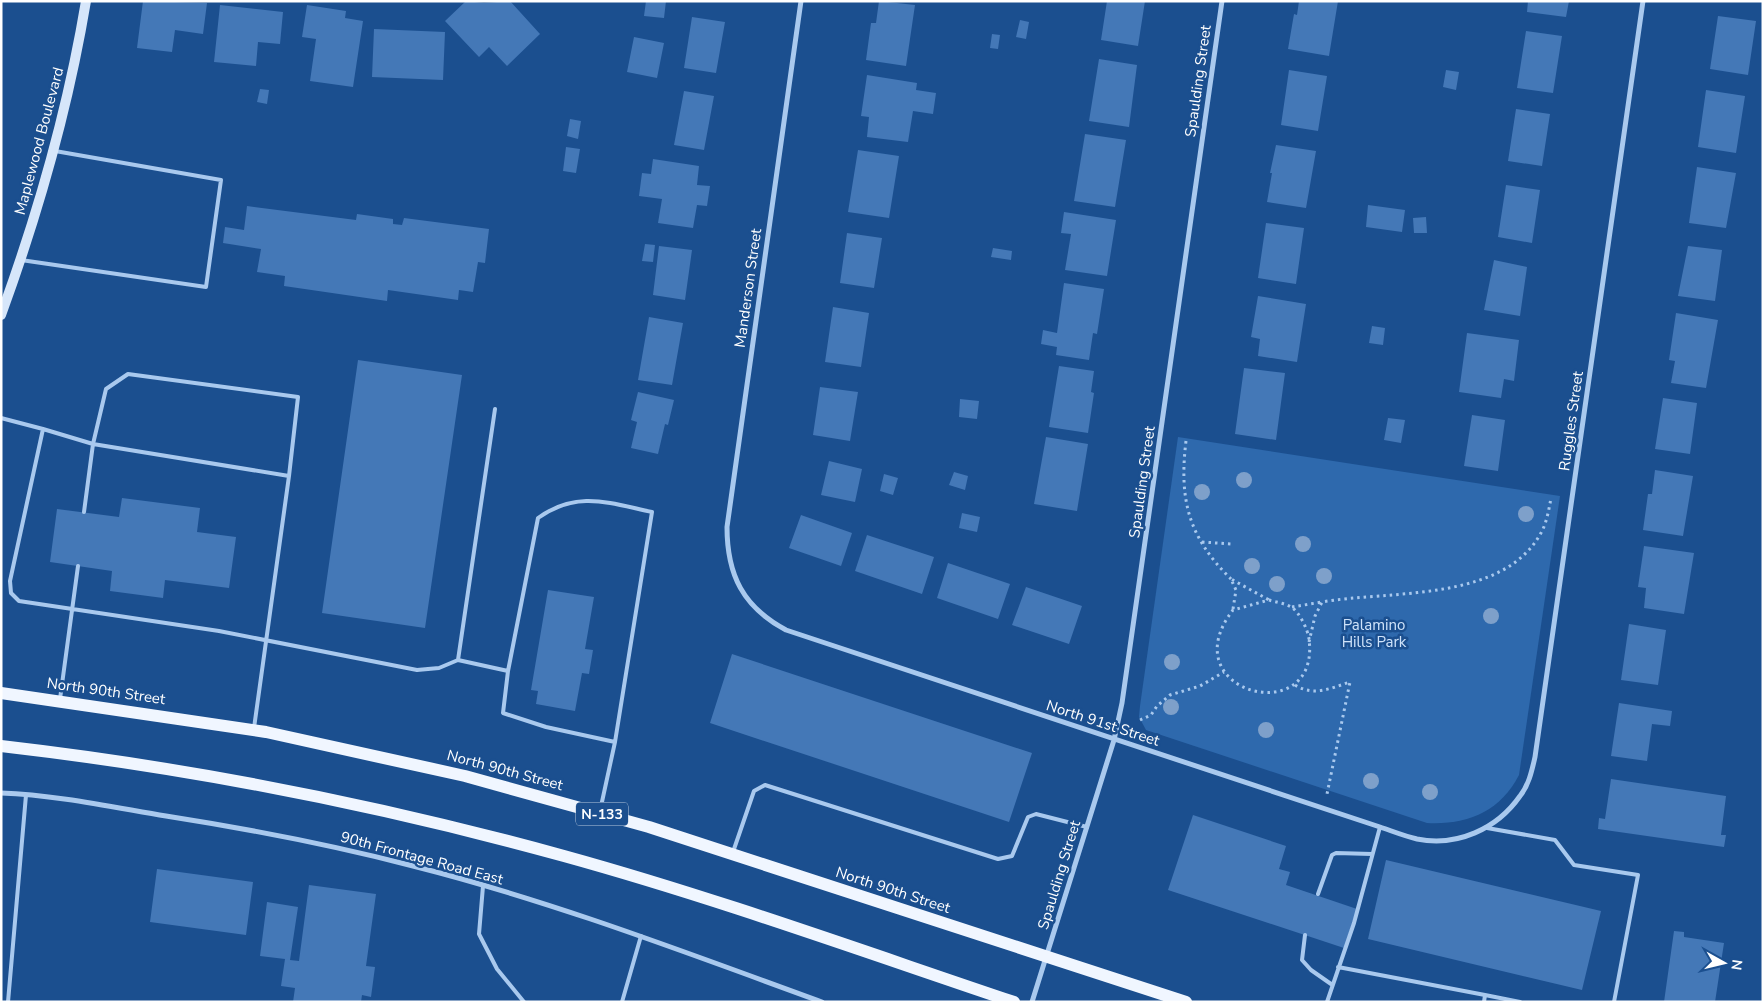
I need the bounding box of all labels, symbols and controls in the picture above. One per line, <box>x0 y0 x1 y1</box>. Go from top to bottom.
street label: Spaulding Street <box>1180 23 1216 138</box>
street label: Maplewood Boulevard <box>10 65 68 217</box>
street label: Manderson Street <box>730 226 766 349</box>
street label: Ruggles Street <box>1554 369 1588 472</box>
street label: Spaulding Street <box>1124 424 1160 539</box>
park label: Palamino Hills Park <box>1342 615 1407 652</box>
street label: North 90th Street <box>45 673 167 709</box>
street label: North 91st Street <box>1044 695 1163 751</box>
street label: North 90th Street <box>445 745 566 795</box>
road number: N-133 <box>576 802 628 826</box>
street label: Spaulding Street <box>1033 817 1085 932</box>
street label: 90th Frontage Road East <box>339 827 506 890</box>
street label: North 90th Street <box>833 862 954 918</box>
north arrow <box>1699 938 1749 988</box>
text: N <box>1726 958 1747 971</box>

